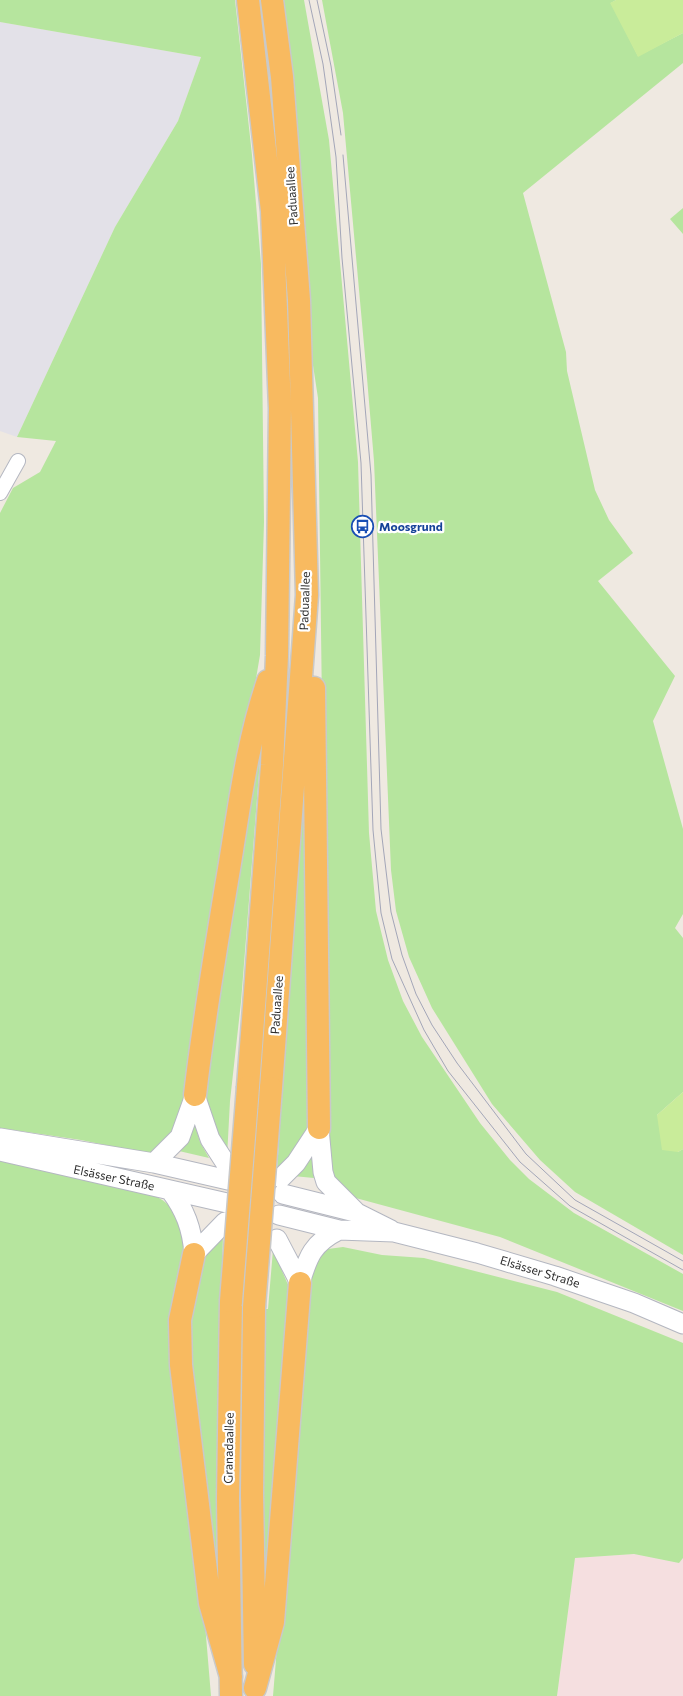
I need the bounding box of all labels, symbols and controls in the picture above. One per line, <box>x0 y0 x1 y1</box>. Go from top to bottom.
street label: Paduaallee <box>282 166 300 226</box>
bus stop icon: Moosgrund <box>351 515 375 539</box>
place label: Moosgrund <box>379 519 443 533</box>
street label: Paduaallee <box>296 571 312 631</box>
street label: Paduaallee <box>267 975 285 1035</box>
street label: Elsässer Straße <box>72 1162 156 1192</box>
street label: Elsässer Straße <box>499 1252 582 1290</box>
street label: Granadaallee <box>220 1412 236 1484</box>

